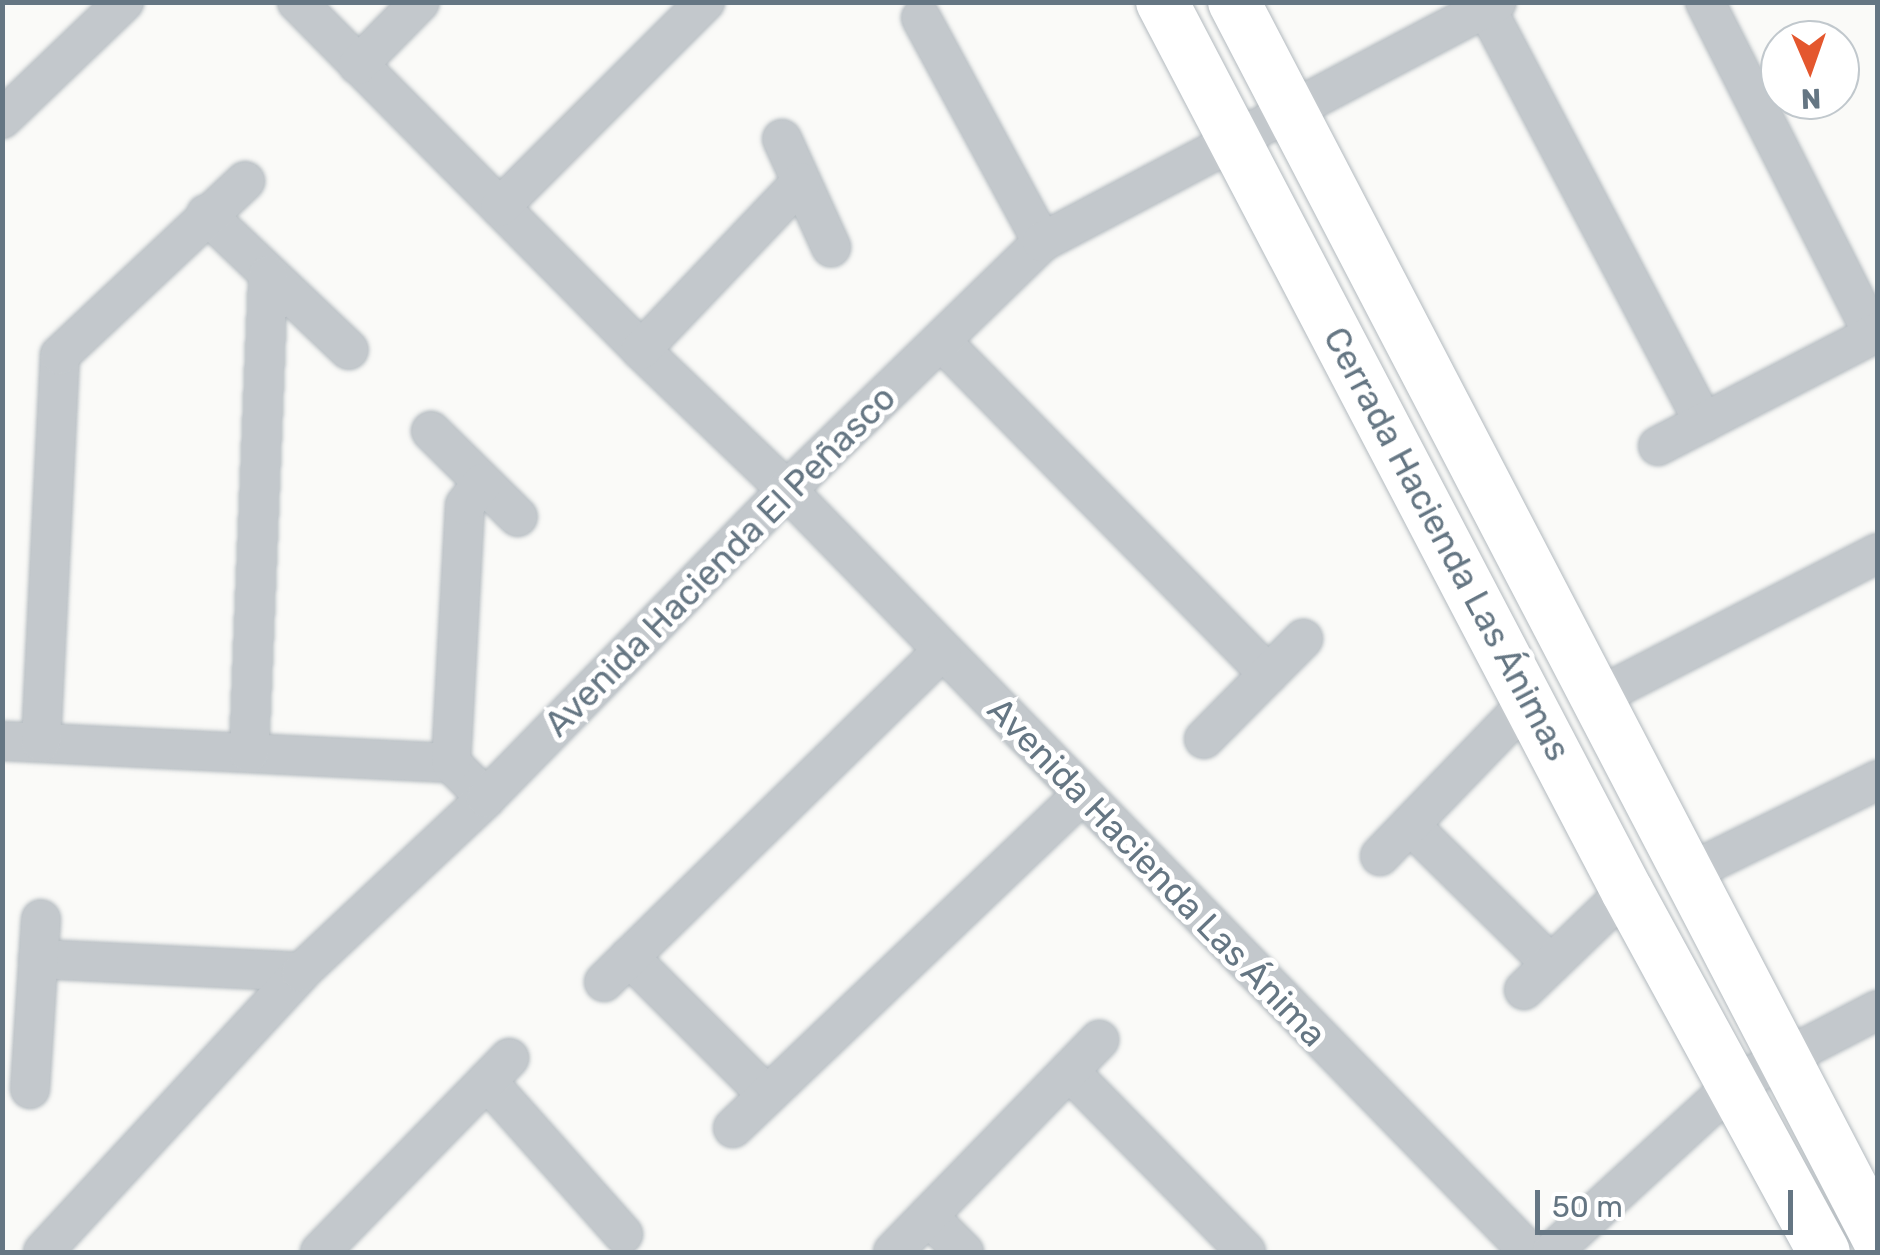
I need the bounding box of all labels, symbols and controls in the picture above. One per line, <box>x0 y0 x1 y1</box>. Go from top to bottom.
north arrow <box>1760 20 1860 120</box>
text: N <box>1800 82 1822 115</box>
street label: Cerrada Hacienda Las Ánimas <box>1314 320 1580 768</box>
street label: Avenida Hacienda El Peñasco <box>536 377 904 745</box>
street label: Avenida Hacienda Las Ánima <box>979 688 1335 1056</box>
scale bar <box>1540 1170 1798 1232</box>
text: 50 m <box>1552 1189 1623 1225</box>

